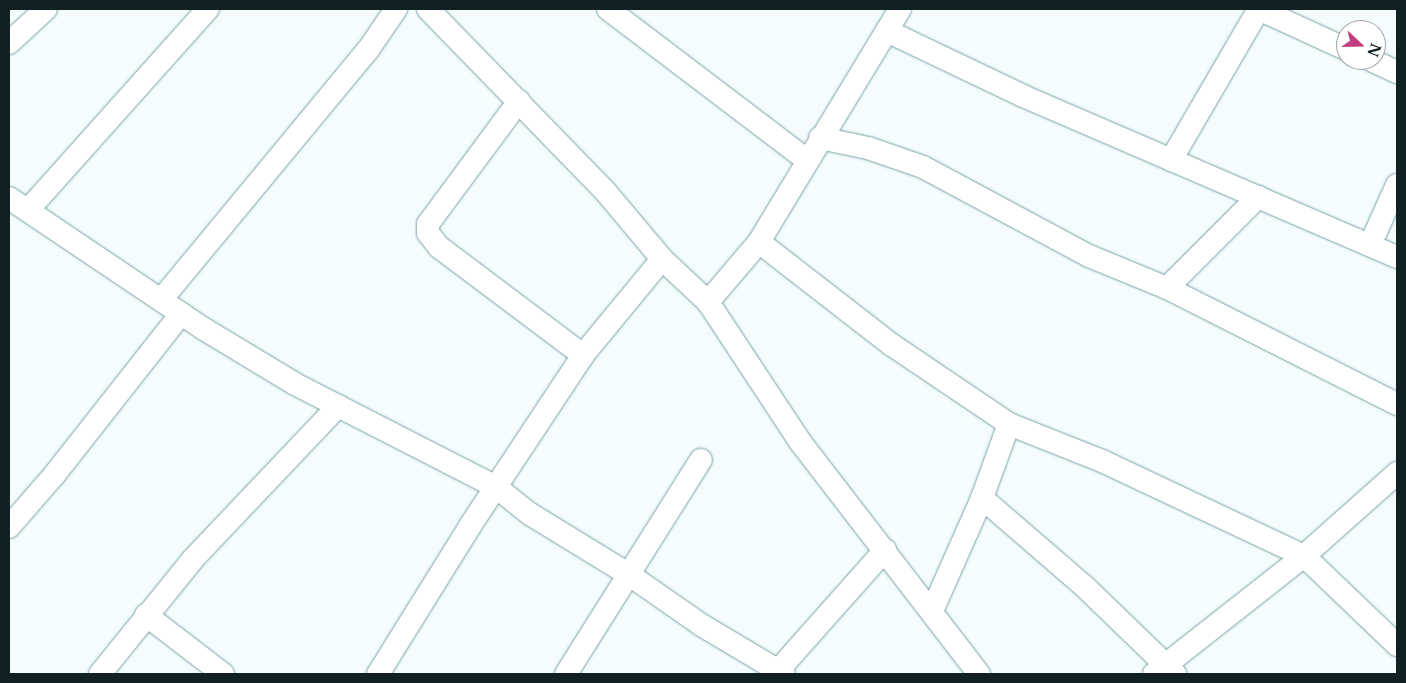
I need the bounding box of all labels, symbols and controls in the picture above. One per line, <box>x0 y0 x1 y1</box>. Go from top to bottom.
north arrow <box>1336 20 1386 70</box>
text: N <box>1363 41 1385 59</box>

